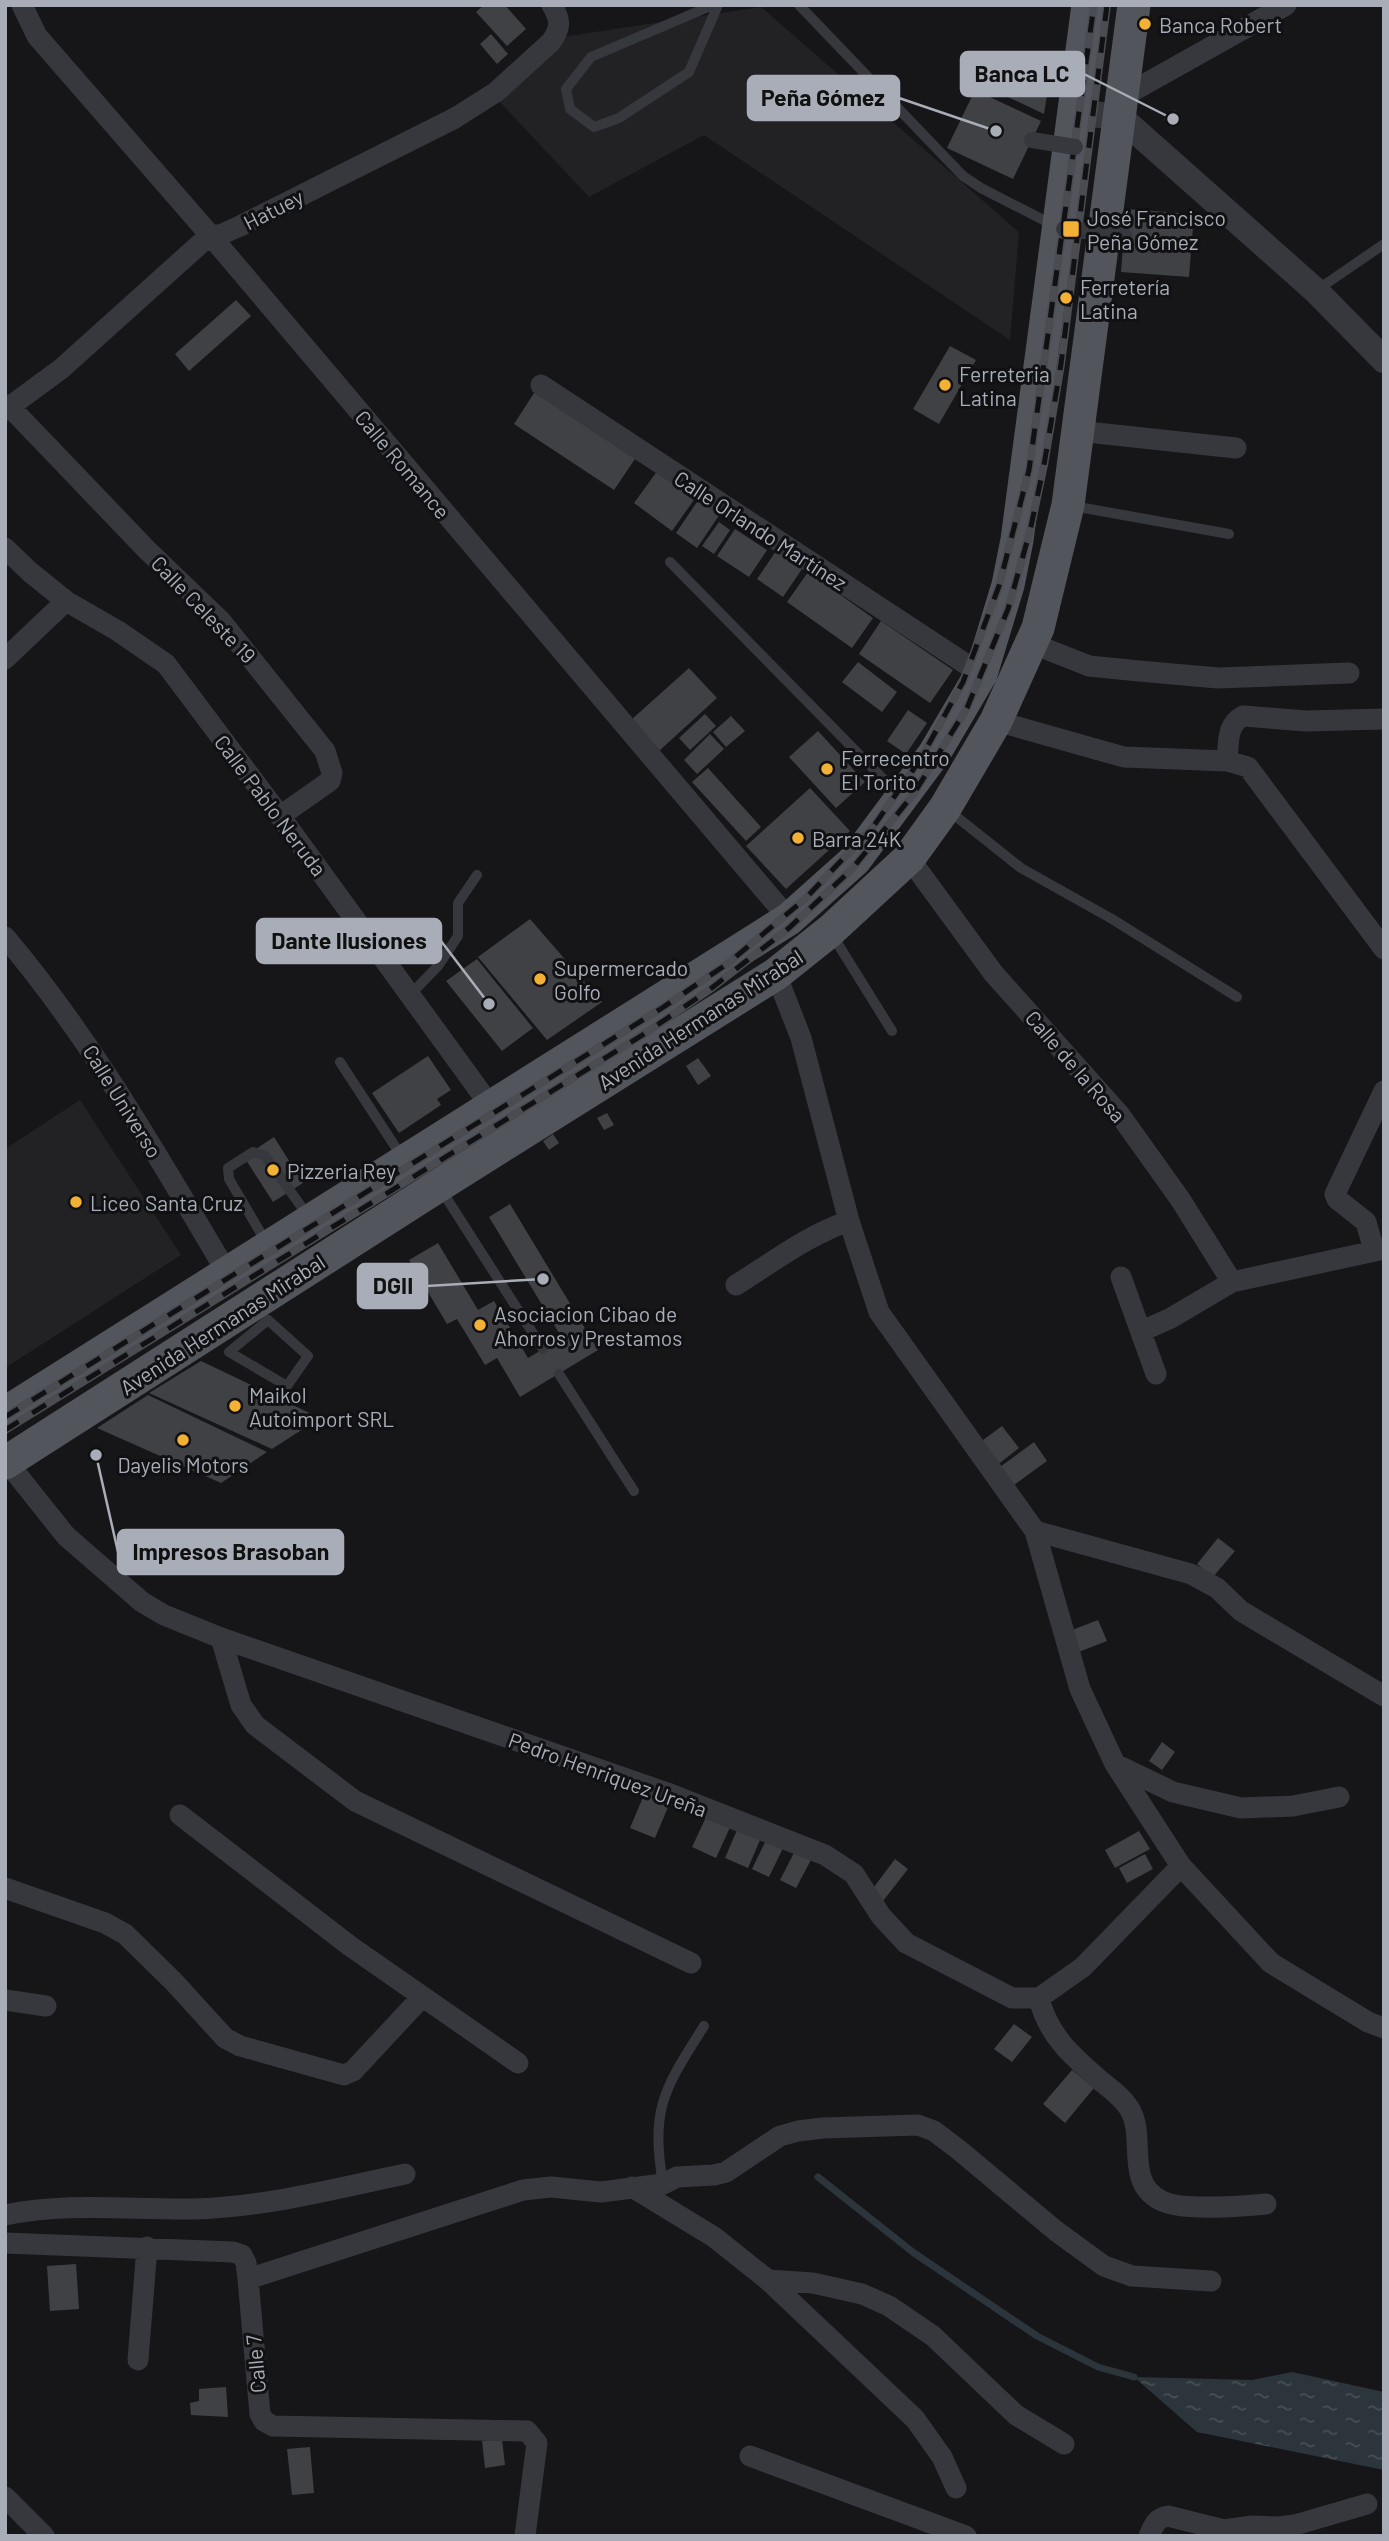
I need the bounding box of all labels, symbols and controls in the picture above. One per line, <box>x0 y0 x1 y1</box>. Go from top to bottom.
place label: Banca Robert <box>1159 12 1282 37</box>
marker: Banca Robert <box>1137 16 1153 32</box>
callout: Banca LC <box>961 52 1084 96</box>
text: Banca LC <box>975 59 1069 87</box>
callout: Peña Gómez <box>748 76 899 120</box>
text: Peña Gómez <box>761 83 885 111</box>
street label: Hatuey <box>239 183 307 235</box>
place label: José Francisco Peña Gómez <box>1087 205 1226 254</box>
marker: José Francisco Peña Gómez <box>1061 219 1081 239</box>
place label: Ferretería Latina <box>1080 274 1170 323</box>
marker: Ferretería Latina <box>1058 290 1074 306</box>
place label: Ferreteria Latina <box>959 361 1050 410</box>
marker: Ferreteria Latina <box>937 377 953 393</box>
street label: Calle Romance <box>350 405 456 523</box>
street label: Calle Orlando Martínez <box>670 465 852 595</box>
street label: Calle Celeste 19 <box>147 550 261 668</box>
street label: Calle Pablo Neruda <box>210 730 332 880</box>
place label: Ferrecentro El Torito <box>841 745 950 794</box>
marker: Ferrecentro El Torito <box>819 761 835 777</box>
place label: Barra 24K <box>812 826 902 851</box>
marker: Barra 24K <box>790 830 806 846</box>
callout: Dante Ilusiones <box>257 919 441 963</box>
text: Dante Ilusiones <box>271 926 427 954</box>
street label: Avenida Hermanas Mirabal <box>593 943 807 1095</box>
place label: Supermercado Golfo <box>554 955 688 1004</box>
marker: Supermercado Golfo <box>532 971 548 987</box>
street label: Calle de la Rosa <box>1021 1005 1131 1127</box>
street label: Calle Universo <box>78 1040 168 1162</box>
place label: Pizzeria Rey <box>287 1158 396 1183</box>
marker: Pizzeria Rey <box>265 1162 281 1178</box>
place label: Liceo Santa Cruz <box>90 1190 243 1215</box>
marker: Liceo Santa Cruz <box>68 1194 84 1210</box>
street label: Avenida Hermanas Mirabal <box>115 1248 329 1400</box>
callout: DGII <box>358 1264 427 1308</box>
text: DGII <box>373 1271 413 1299</box>
place label: Asociacion Cibao de Ahorros y Prestamos <box>494 1301 682 1350</box>
marker: Asociacion Cibao de Ahorros y Prestamos <box>472 1317 488 1333</box>
place label: Maikol Autoimport SRL <box>249 1382 394 1431</box>
marker: Maikol Autoimport SRL <box>227 1398 243 1414</box>
marker: Dayelis Motors <box>175 1432 191 1448</box>
place label: Dayelis Motors <box>117 1452 249 1477</box>
callout: Impresos Brasoban <box>118 1530 343 1574</box>
text: Impresos Brasoban <box>133 1537 329 1565</box>
street label: Pedro Henriquez Ureña <box>505 1726 711 1822</box>
street label: Calle 7 <box>240 2334 270 2394</box>

